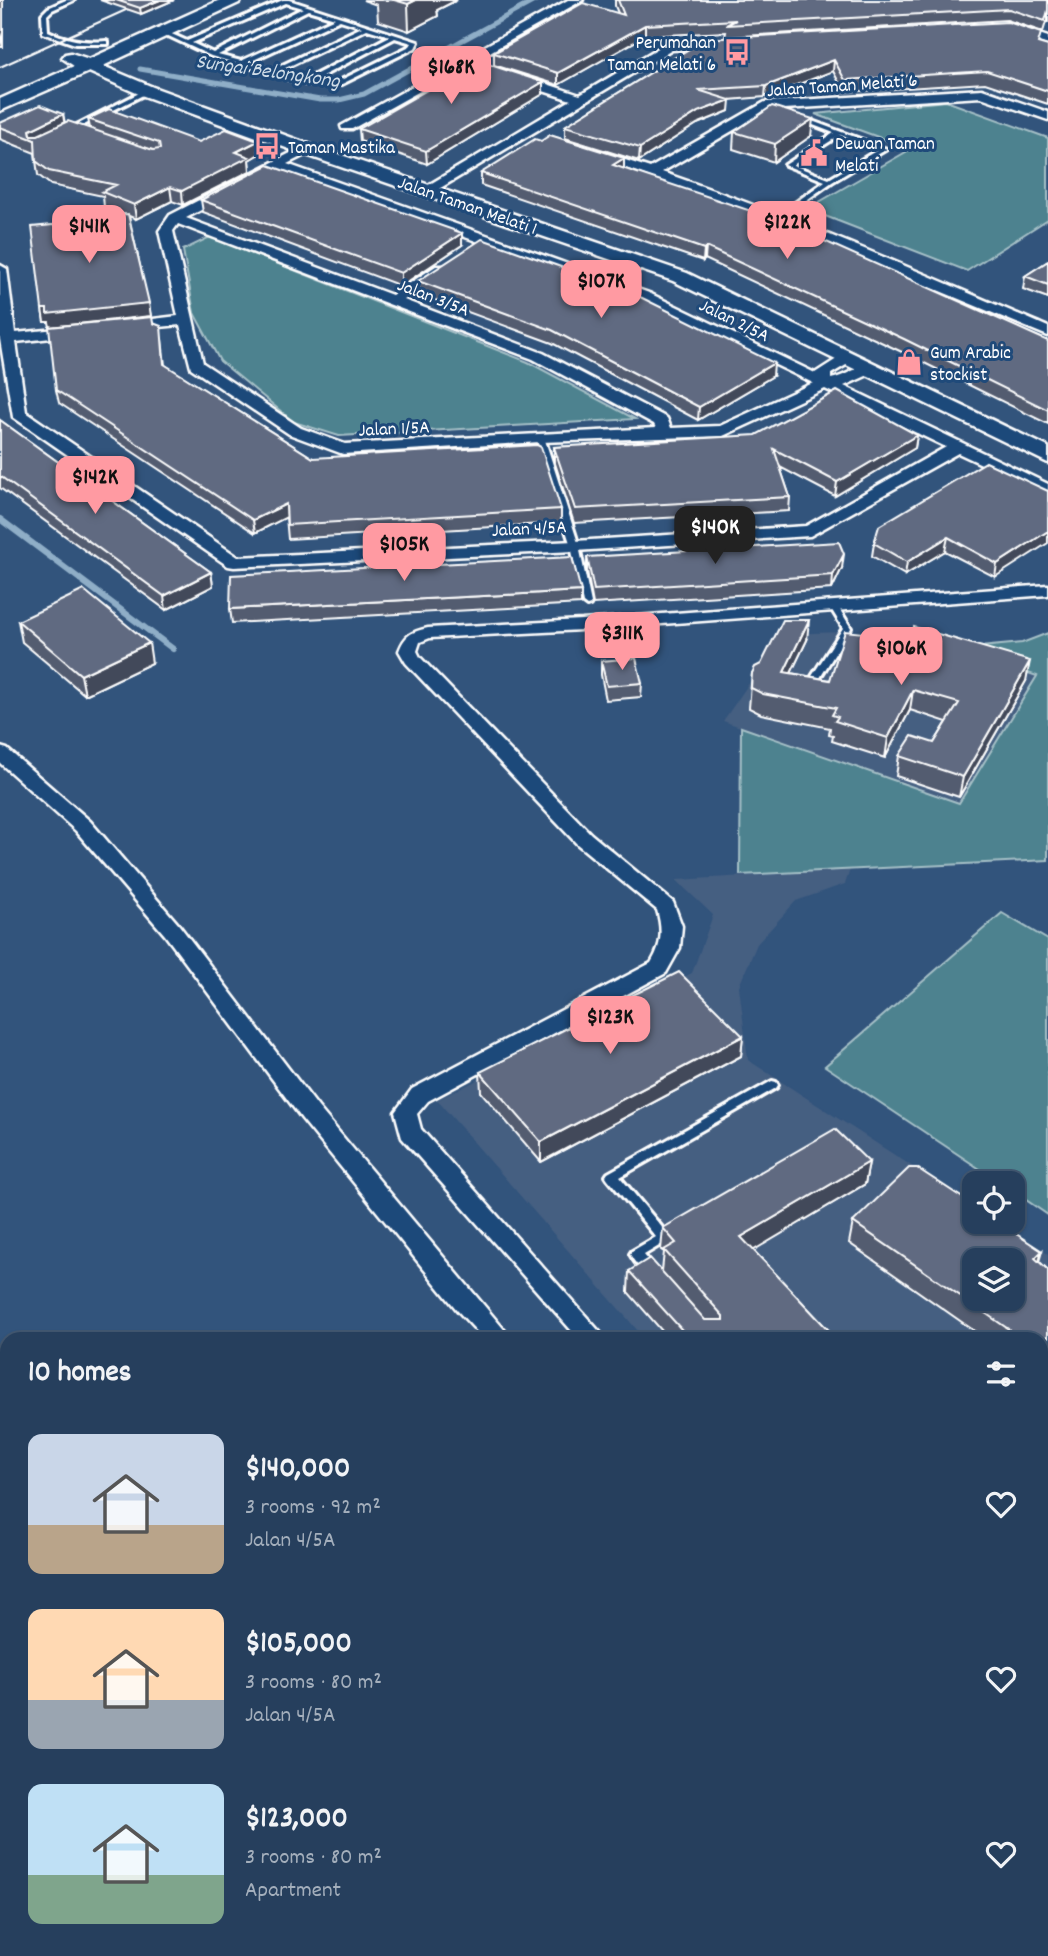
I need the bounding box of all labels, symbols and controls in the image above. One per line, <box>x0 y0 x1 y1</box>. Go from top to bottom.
place label: Perumahan Taman Melati 6 <box>607 31 716 80</box>
bus stop icon: Perumahan Taman Melati 6 <box>722 37 752 67</box>
pin: $168K <box>402 46 500 106</box>
water label: Sungai Belongkong <box>194 48 342 98</box>
text: $168K <box>427 52 475 85</box>
street label: Jalan Taman Melati 6 <box>766 69 919 106</box>
bus stop icon: Taman Mastika <box>252 131 282 161</box>
place label: Dewan Taman Melati <box>835 132 935 181</box>
place label: Taman Mastika <box>288 136 396 163</box>
public building icon: Dewan Taman Melati <box>799 138 829 168</box>
street label: Jalan Taman Melati 1 <box>393 171 540 244</box>
pin: $122K <box>738 202 836 261</box>
pin: $141K <box>40 205 138 265</box>
text: $122K <box>763 207 811 240</box>
text: $141K <box>68 211 110 244</box>
pin: $107K <box>552 260 650 320</box>
text: $107K <box>577 266 625 299</box>
street label: Jalan 3/5A <box>393 273 473 325</box>
street label: Jalan 2/5A <box>694 294 773 351</box>
place label: Gum Arabic stockist <box>930 341 1011 390</box>
shop icon: Gum Arabic stockist <box>894 347 924 377</box>
street label: Jalan 1/5A <box>358 415 430 446</box>
pin: $142K <box>46 456 144 516</box>
text: $142K <box>72 462 118 495</box>
pin: $140K <box>666 506 764 566</box>
text: $140K <box>690 512 740 545</box>
street label: Jalan 4/5A <box>491 515 567 546</box>
pin: $105K <box>355 524 453 583</box>
text: $105K <box>379 529 429 562</box>
pin: $311K <box>573 612 671 672</box>
text: $311K <box>601 618 643 651</box>
pin: $106K <box>852 628 950 687</box>
text: $106K <box>875 633 927 666</box>
pin: $123K <box>561 996 659 1056</box>
text: $123K <box>586 1002 634 1035</box>
map controls <box>962 1171 1025 1311</box>
button: locate <box>962 1171 1025 1234</box>
button: layers <box>962 1248 1025 1311</box>
text: 10 homes <box>28 1353 131 1396</box>
icon: filters <box>982 1355 1020 1393</box>
text: $140,000 <box>245 1449 350 1492</box>
icon: home <box>84 1462 168 1546</box>
icon: heart <box>982 1485 1020 1523</box>
text: 3 rooms · 92 m² <box>245 1492 381 1525</box>
text: Jalan 4/5A <box>245 1525 336 1558</box>
text: $105,000 <box>245 1624 352 1667</box>
icon: home <box>84 1637 168 1721</box>
icon: heart <box>982 1660 1020 1698</box>
text: 3 rooms · 80 m² <box>245 1667 382 1700</box>
text: Jalan 4/5A <box>245 1700 336 1733</box>
text: $123,000 <box>245 1799 348 1842</box>
icon: home <box>84 1812 168 1896</box>
icon: heart <box>982 1835 1020 1873</box>
text: 3 rooms · 80 m² <box>245 1842 382 1875</box>
text: Apartment <box>245 1875 341 1908</box>

